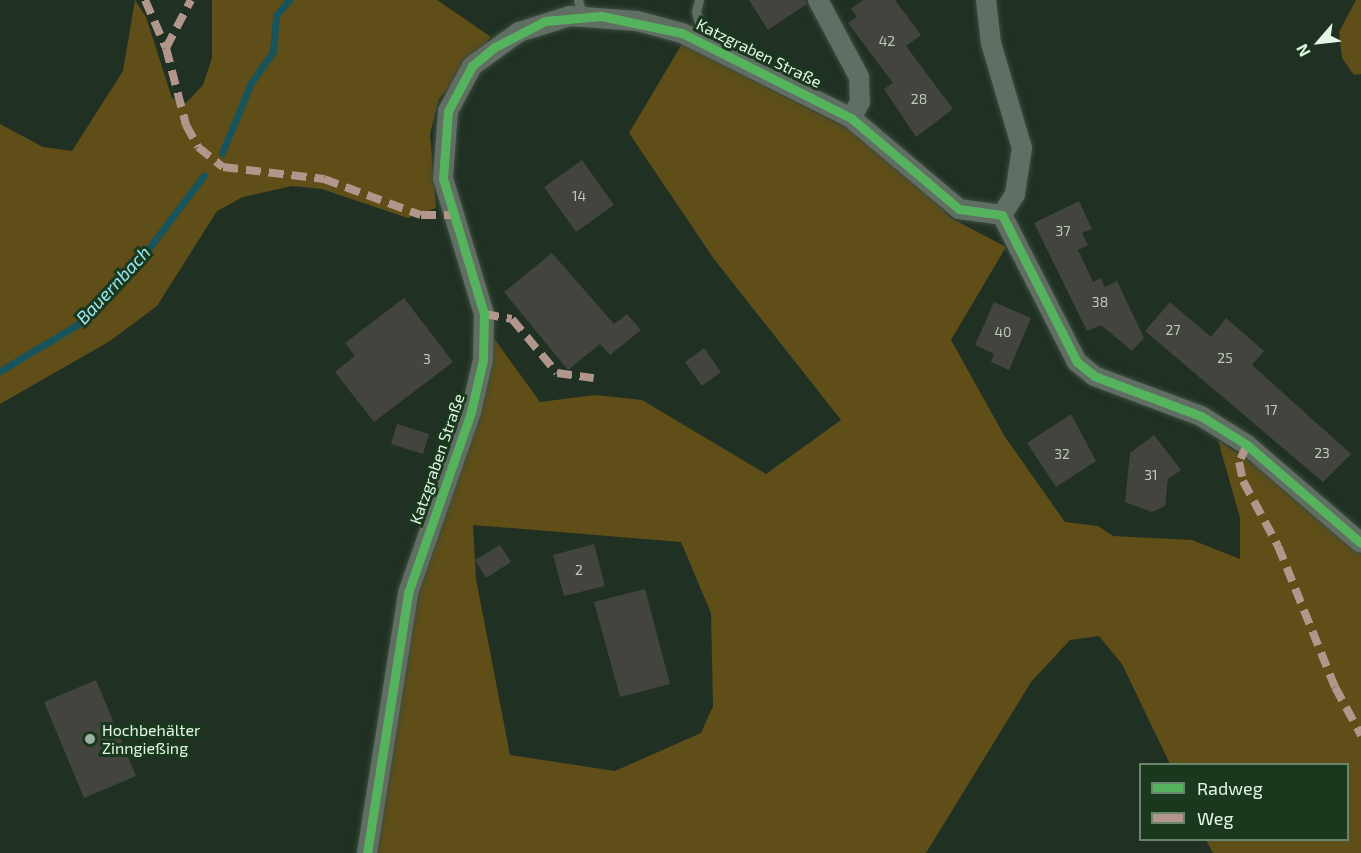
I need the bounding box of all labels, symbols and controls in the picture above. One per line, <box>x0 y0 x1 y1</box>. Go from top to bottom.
north arrow <box>1289 12 1349 72</box>
street label: Katzgraben Straße <box>693 14 825 92</box>
house number: 42 <box>879 33 895 49</box>
text: N <box>1292 41 1314 60</box>
house number: 28 <box>911 91 927 107</box>
house number: 14 <box>572 188 586 204</box>
house number: 37 <box>1056 223 1070 239</box>
water label: Bauernbach <box>71 242 155 328</box>
house number: 38 <box>1092 294 1108 310</box>
house number: 27 <box>1165 322 1181 338</box>
house number: 40 <box>994 324 1012 340</box>
house number: 25 <box>1217 350 1233 366</box>
house number: 3 <box>423 351 431 367</box>
street label: Katzgraben Straße <box>406 391 468 527</box>
house number: 17 <box>1265 402 1277 418</box>
house number: 23 <box>1314 445 1330 461</box>
house number: 32 <box>1054 446 1070 462</box>
house number: 31 <box>1144 467 1158 483</box>
house number: 2 <box>575 562 583 578</box>
place label: Hochbehälter Zinngießing <box>102 720 200 758</box>
marker: Hochbehälter Zinngießing <box>83 732 97 746</box>
legend <box>1139 763 1349 841</box>
text: Radweg <box>1197 777 1263 799</box>
text: Weg <box>1197 807 1233 829</box>

